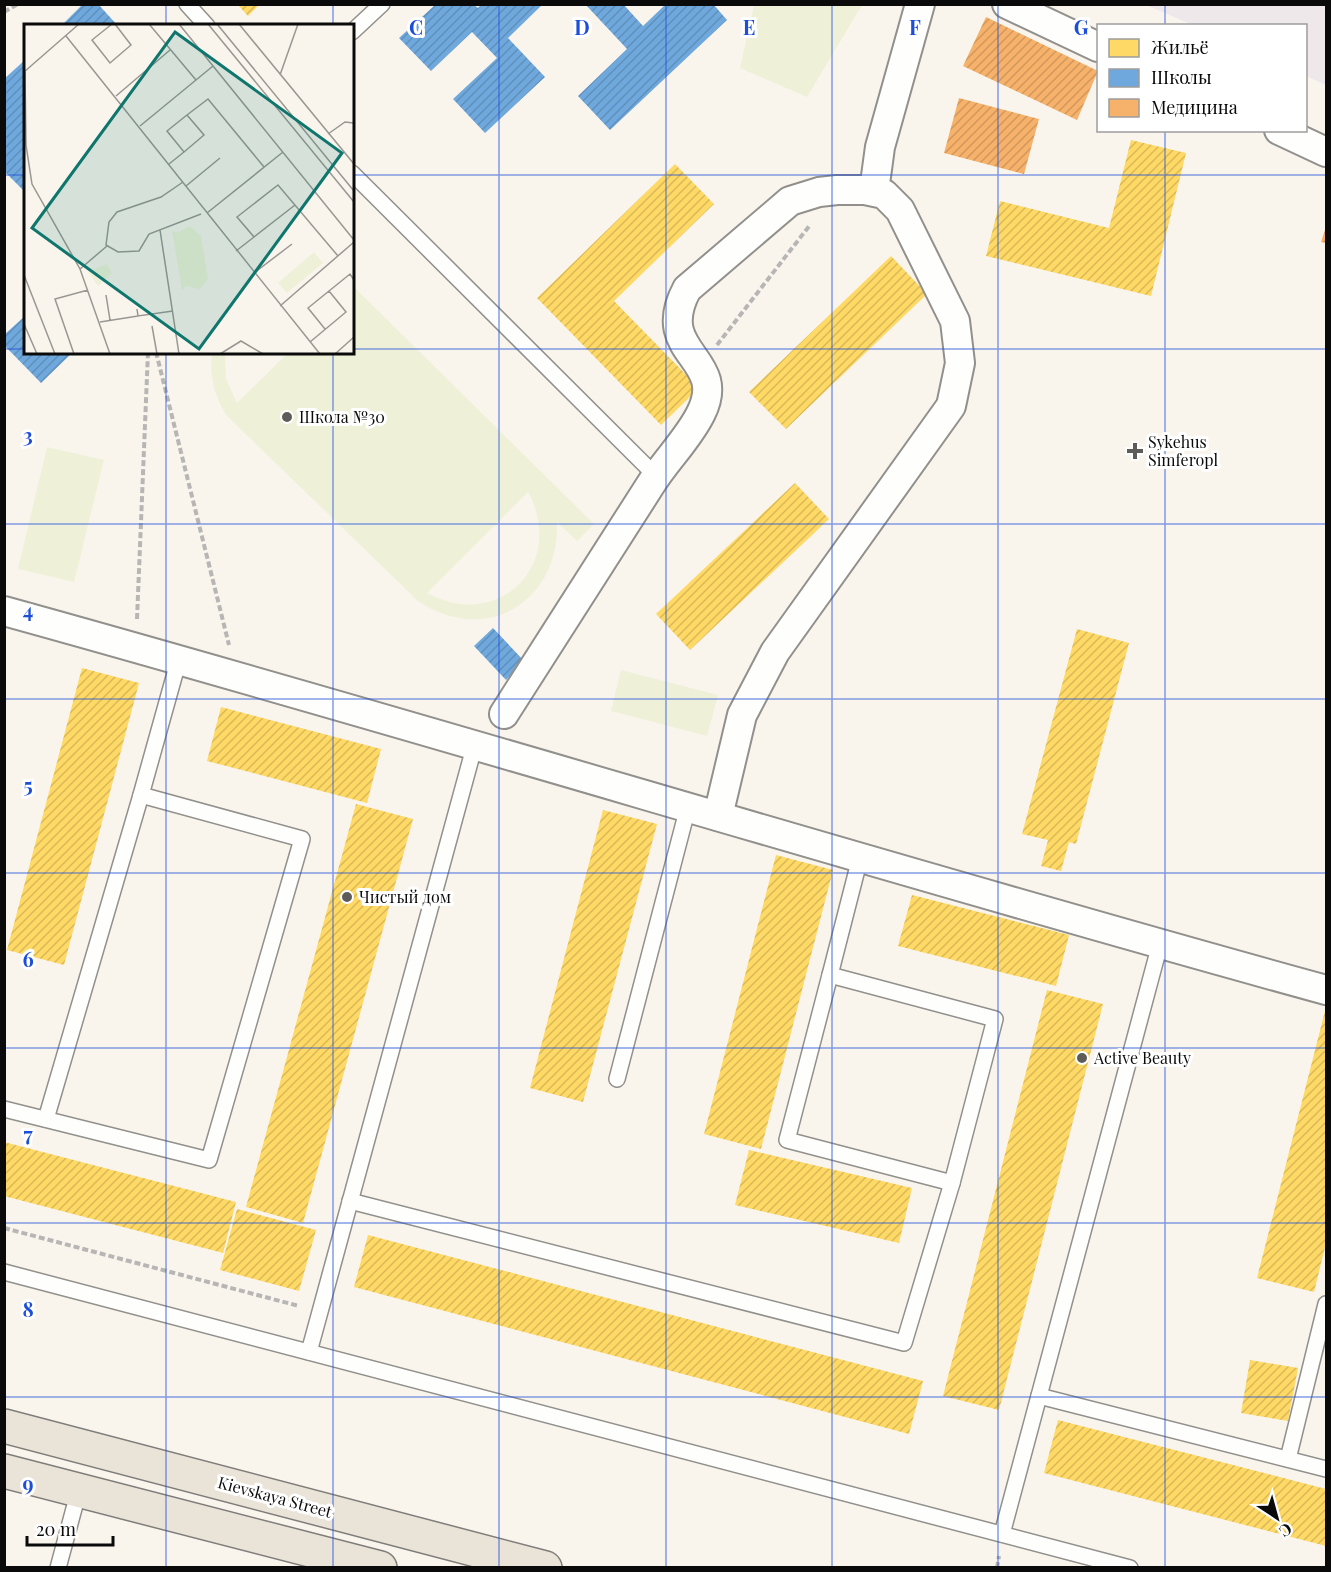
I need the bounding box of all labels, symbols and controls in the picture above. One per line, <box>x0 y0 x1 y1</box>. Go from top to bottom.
text: C <box>409 13 423 40</box>
text: D <box>574 13 590 40</box>
text: E <box>743 13 755 40</box>
text: F <box>909 13 921 40</box>
text: G <box>1074 13 1089 40</box>
inset map <box>24 24 354 354</box>
legend <box>1097 24 1307 132</box>
text: Жильё <box>1151 35 1209 59</box>
text: Школы <box>1151 65 1212 89</box>
text: Медицина <box>1151 95 1238 119</box>
place label: Школа №30 <box>299 406 385 427</box>
marker: Школа №30 <box>280 410 294 424</box>
text: 3 <box>23 421 33 448</box>
place label: Sykehus Simferopl <box>1148 431 1219 470</box>
marker: Sykehus Simferopl <box>1126 442 1144 460</box>
text: 4 <box>23 596 33 623</box>
text: 5 <box>23 771 33 798</box>
place label: Чистый дом <box>359 886 451 907</box>
marker: Чистый дом <box>340 890 354 904</box>
text: 6 <box>22 945 34 972</box>
place label: Active Beauty <box>1093 1047 1191 1068</box>
marker: Active Beauty <box>1075 1051 1089 1065</box>
text: 7 <box>23 1120 33 1147</box>
text: 8 <box>22 1295 34 1322</box>
text: 9 <box>22 1469 34 1496</box>
street label: Kievskaya Street <box>216 1471 335 1522</box>
north arrow <box>1247 1488 1307 1548</box>
scale bar <box>27 1509 112 1547</box>
text: 20 m <box>36 1517 76 1541</box>
text: С <box>1275 1519 1297 1542</box>

